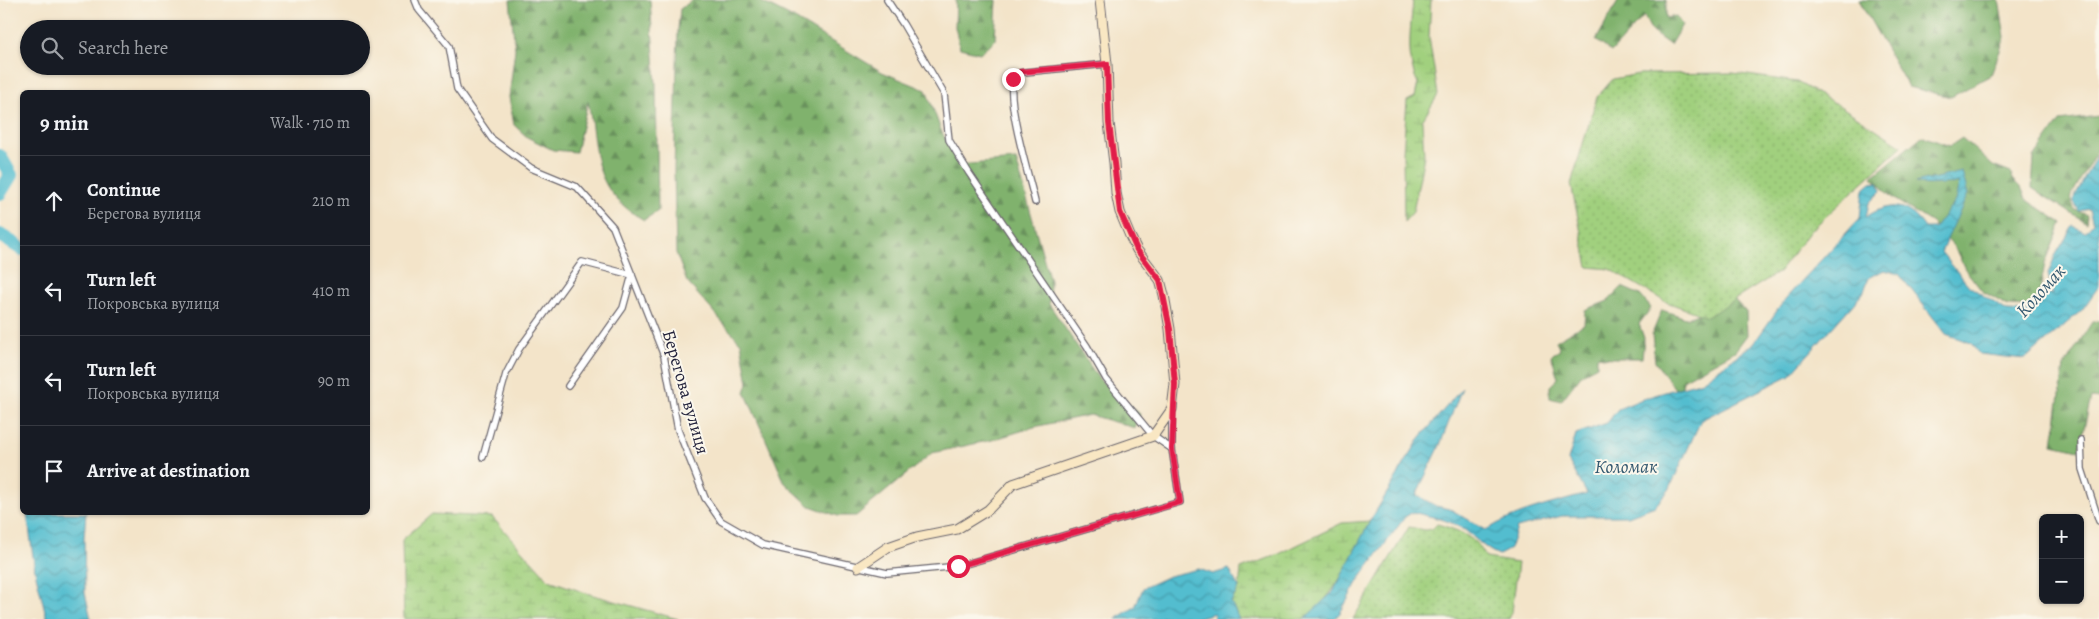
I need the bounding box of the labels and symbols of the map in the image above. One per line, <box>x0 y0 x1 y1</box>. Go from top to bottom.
route end <box>1002 68 1025 91</box>
water label: Коломак <box>2010 258 2072 323</box>
street label: Берегова вулиця <box>657 327 715 457</box>
water label: Коломак <box>1594 454 1658 480</box>
route start <box>947 555 970 578</box>

